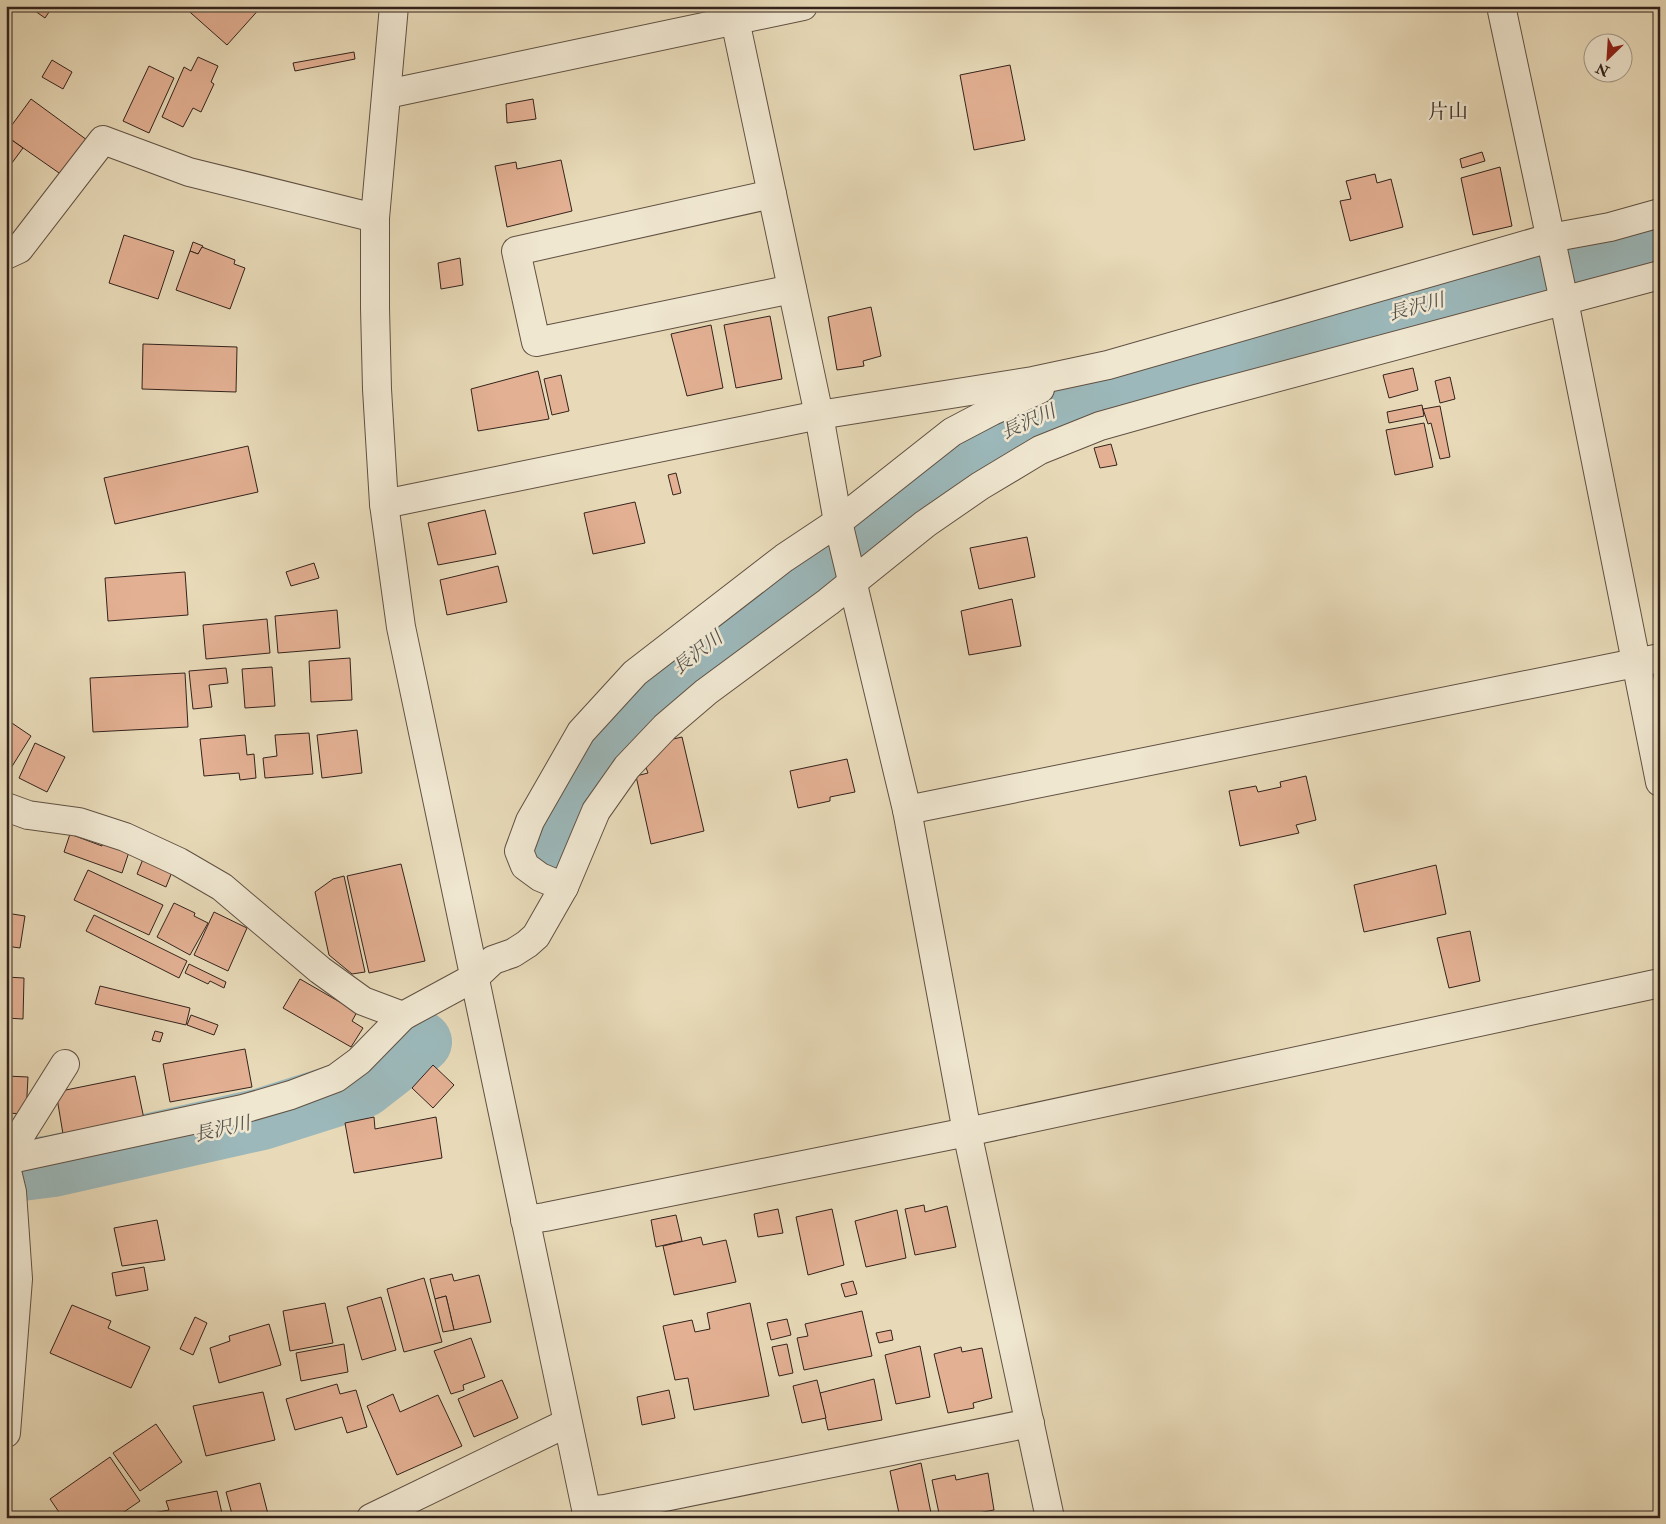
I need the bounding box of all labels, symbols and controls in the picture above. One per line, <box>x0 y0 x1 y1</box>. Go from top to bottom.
north arrow <box>1584 32 1634 82</box>
text: N <box>1593 59 1613 80</box>
district label: 片山 <box>1428 99 1468 124</box>
water label: 長沢川 <box>1386 287 1449 326</box>
water label: 長沢川 <box>997 399 1061 444</box>
water label: 長沢川 <box>668 625 729 680</box>
water label: 長沢川 <box>192 1110 255 1147</box>

